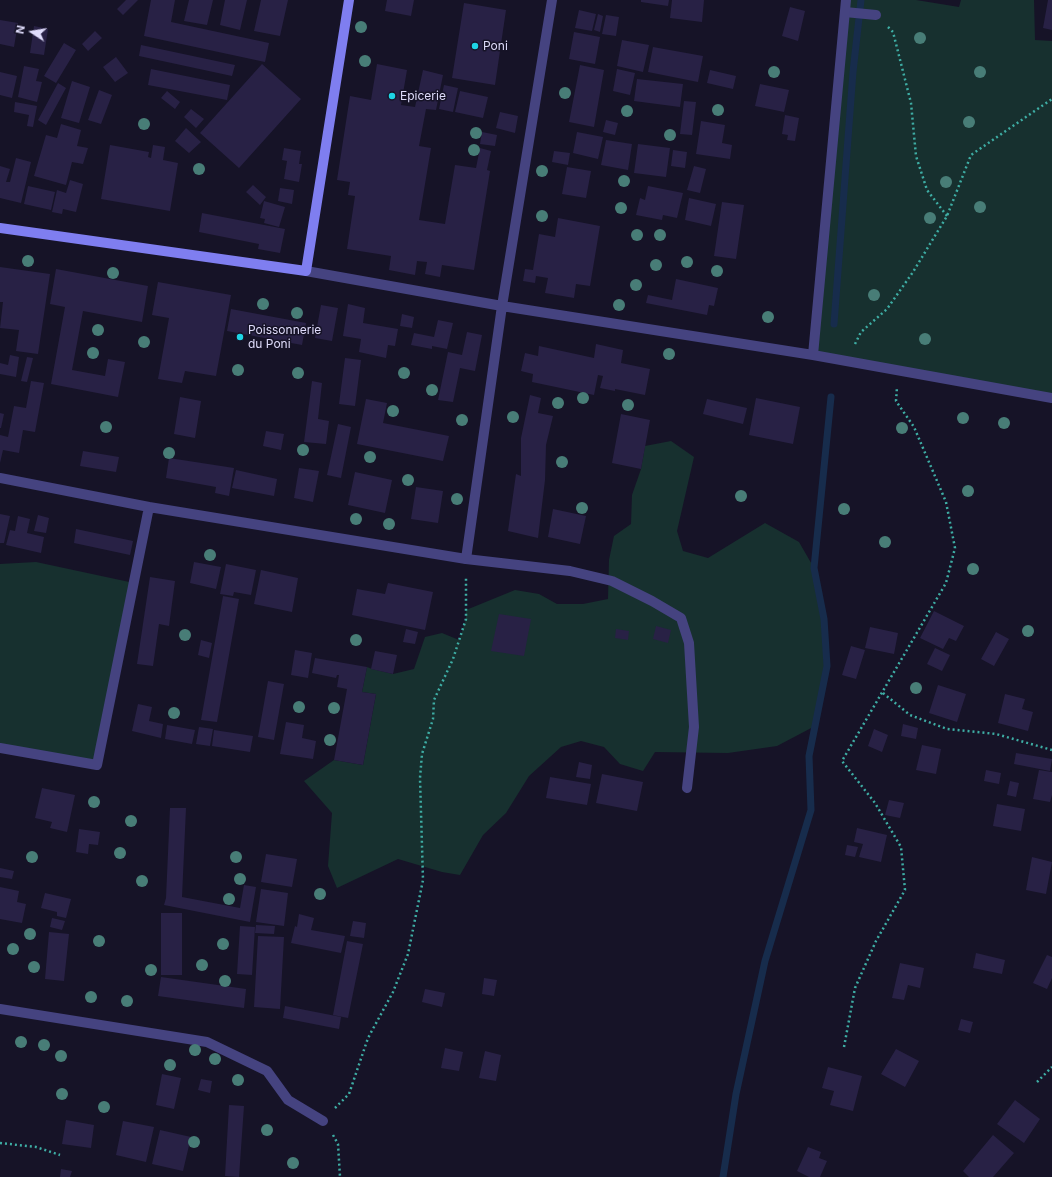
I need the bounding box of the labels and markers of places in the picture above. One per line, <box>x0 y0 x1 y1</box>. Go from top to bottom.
place label: Poni <box>483 39 508 53</box>
marker: Poni <box>470 41 480 51</box>
place label: Epicerie <box>400 89 446 103</box>
marker: Epicerie <box>387 91 397 101</box>
place label: Poissonnerie du Poni <box>248 323 321 351</box>
marker: Poissonnerie du Poni <box>235 332 245 342</box>

